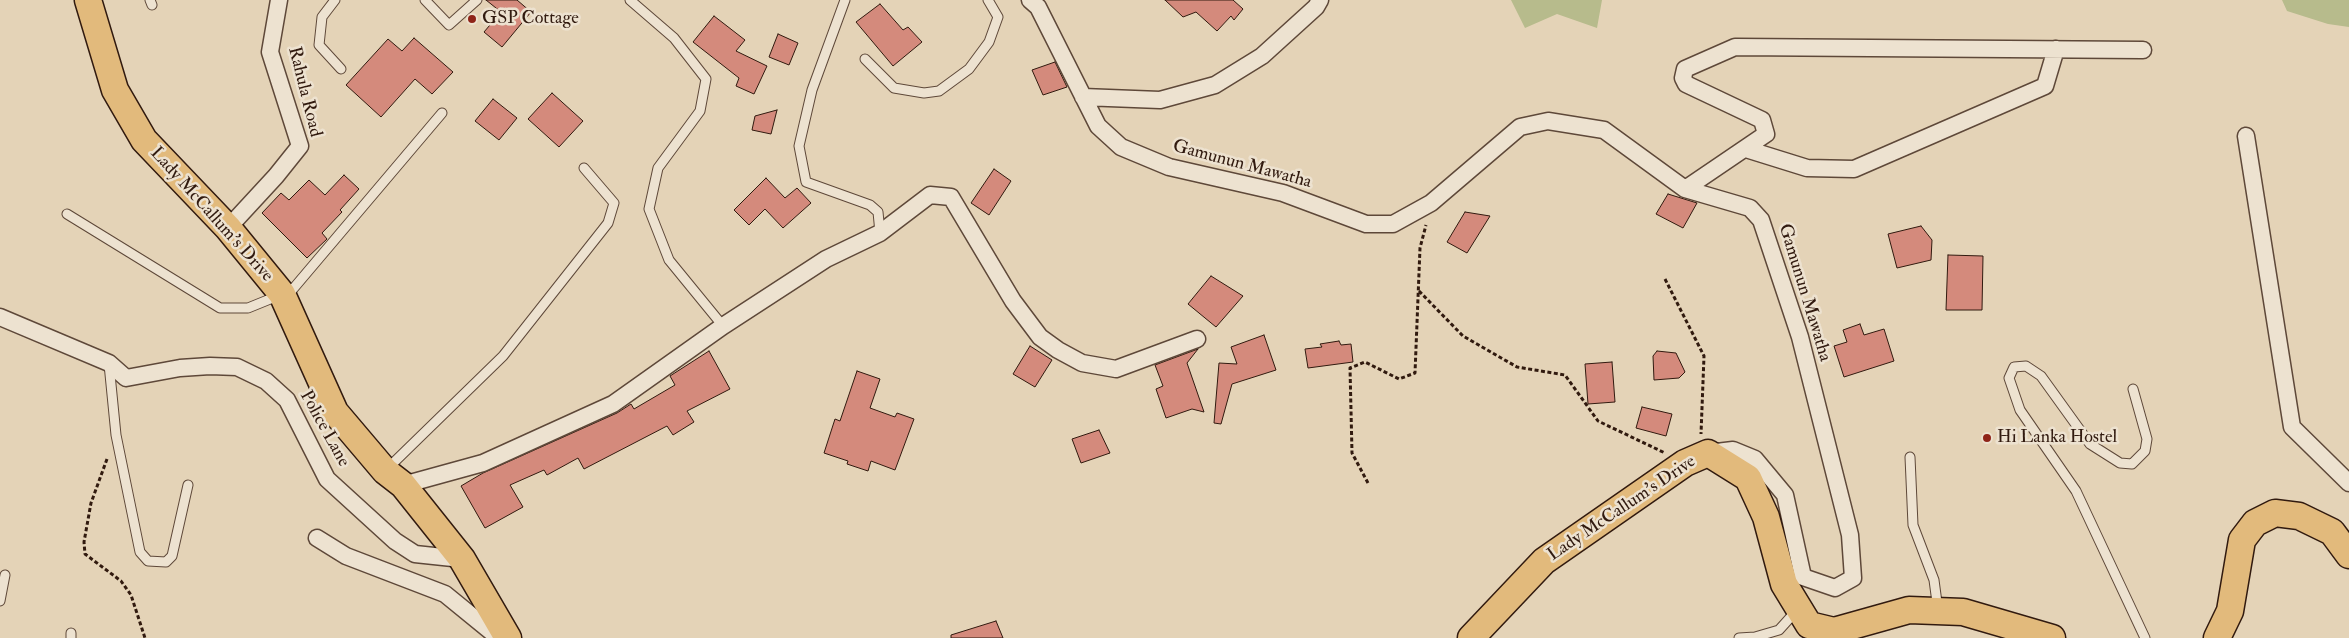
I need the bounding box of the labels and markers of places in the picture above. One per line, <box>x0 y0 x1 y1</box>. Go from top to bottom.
place label: GSP Cottage <box>482 8 579 30</box>
marker: GSP Cottage <box>466 13 478 25</box>
place label: Hi Lanka Hostel <box>1997 427 2117 449</box>
marker: Hi Lanka Hostel <box>1981 432 1993 444</box>

